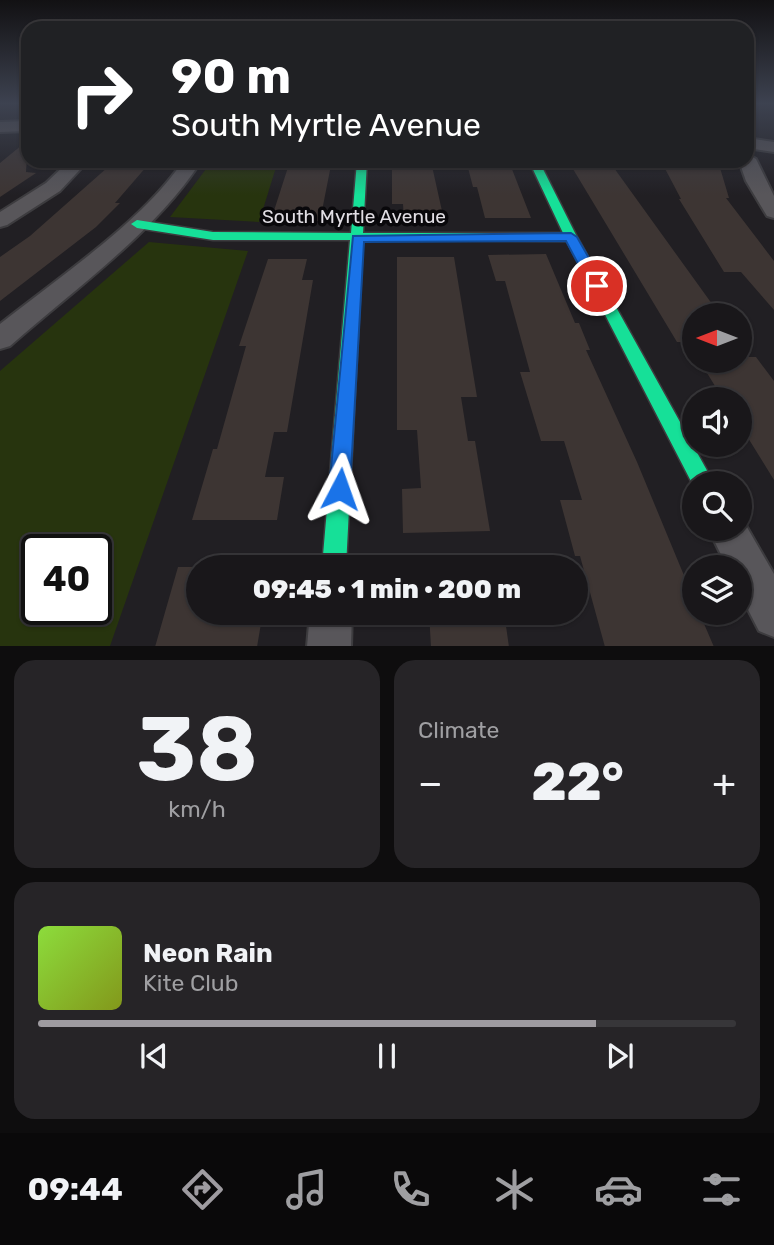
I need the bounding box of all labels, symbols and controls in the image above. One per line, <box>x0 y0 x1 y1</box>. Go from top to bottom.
text: 90 m <box>171 47 291 105</box>
icon: right <box>56 49 147 140</box>
text: South Myrtle Avenue <box>171 106 481 144</box>
street label: South Myrtle Avenue <box>262 205 446 228</box>
pin <box>567 256 627 316</box>
icon: arrive <box>578 267 616 305</box>
north arrow <box>682 303 752 373</box>
map controls <box>682 303 752 625</box>
button: sound <box>682 387 752 457</box>
position arrow <box>303 452 377 526</box>
button: search <box>682 471 752 541</box>
speed limit sign: 40 <box>21 534 112 625</box>
button: layers <box>682 555 752 625</box>
text: 09:45 · 1 min · 200 m <box>253 574 521 605</box>
text: 38 <box>136 695 258 803</box>
text: Climate <box>418 716 499 744</box>
text: 22° <box>531 751 624 813</box>
text: − <box>418 760 443 806</box>
text: + <box>712 760 736 806</box>
text: km/h <box>168 795 226 823</box>
text: Neon Rain <box>143 938 273 969</box>
text: Kite Club <box>143 969 238 997</box>
icon: previous <box>135 1037 173 1075</box>
icon: pause <box>368 1037 406 1075</box>
icon: next <box>601 1037 639 1075</box>
icon: directions <box>178 1165 227 1214</box>
icon: music <box>282 1165 331 1214</box>
icon: phone <box>386 1165 435 1214</box>
icon: climate <box>490 1165 539 1214</box>
icon: car <box>594 1165 643 1214</box>
icon: filters <box>697 1165 746 1214</box>
text: 09:44 <box>27 1170 123 1208</box>

